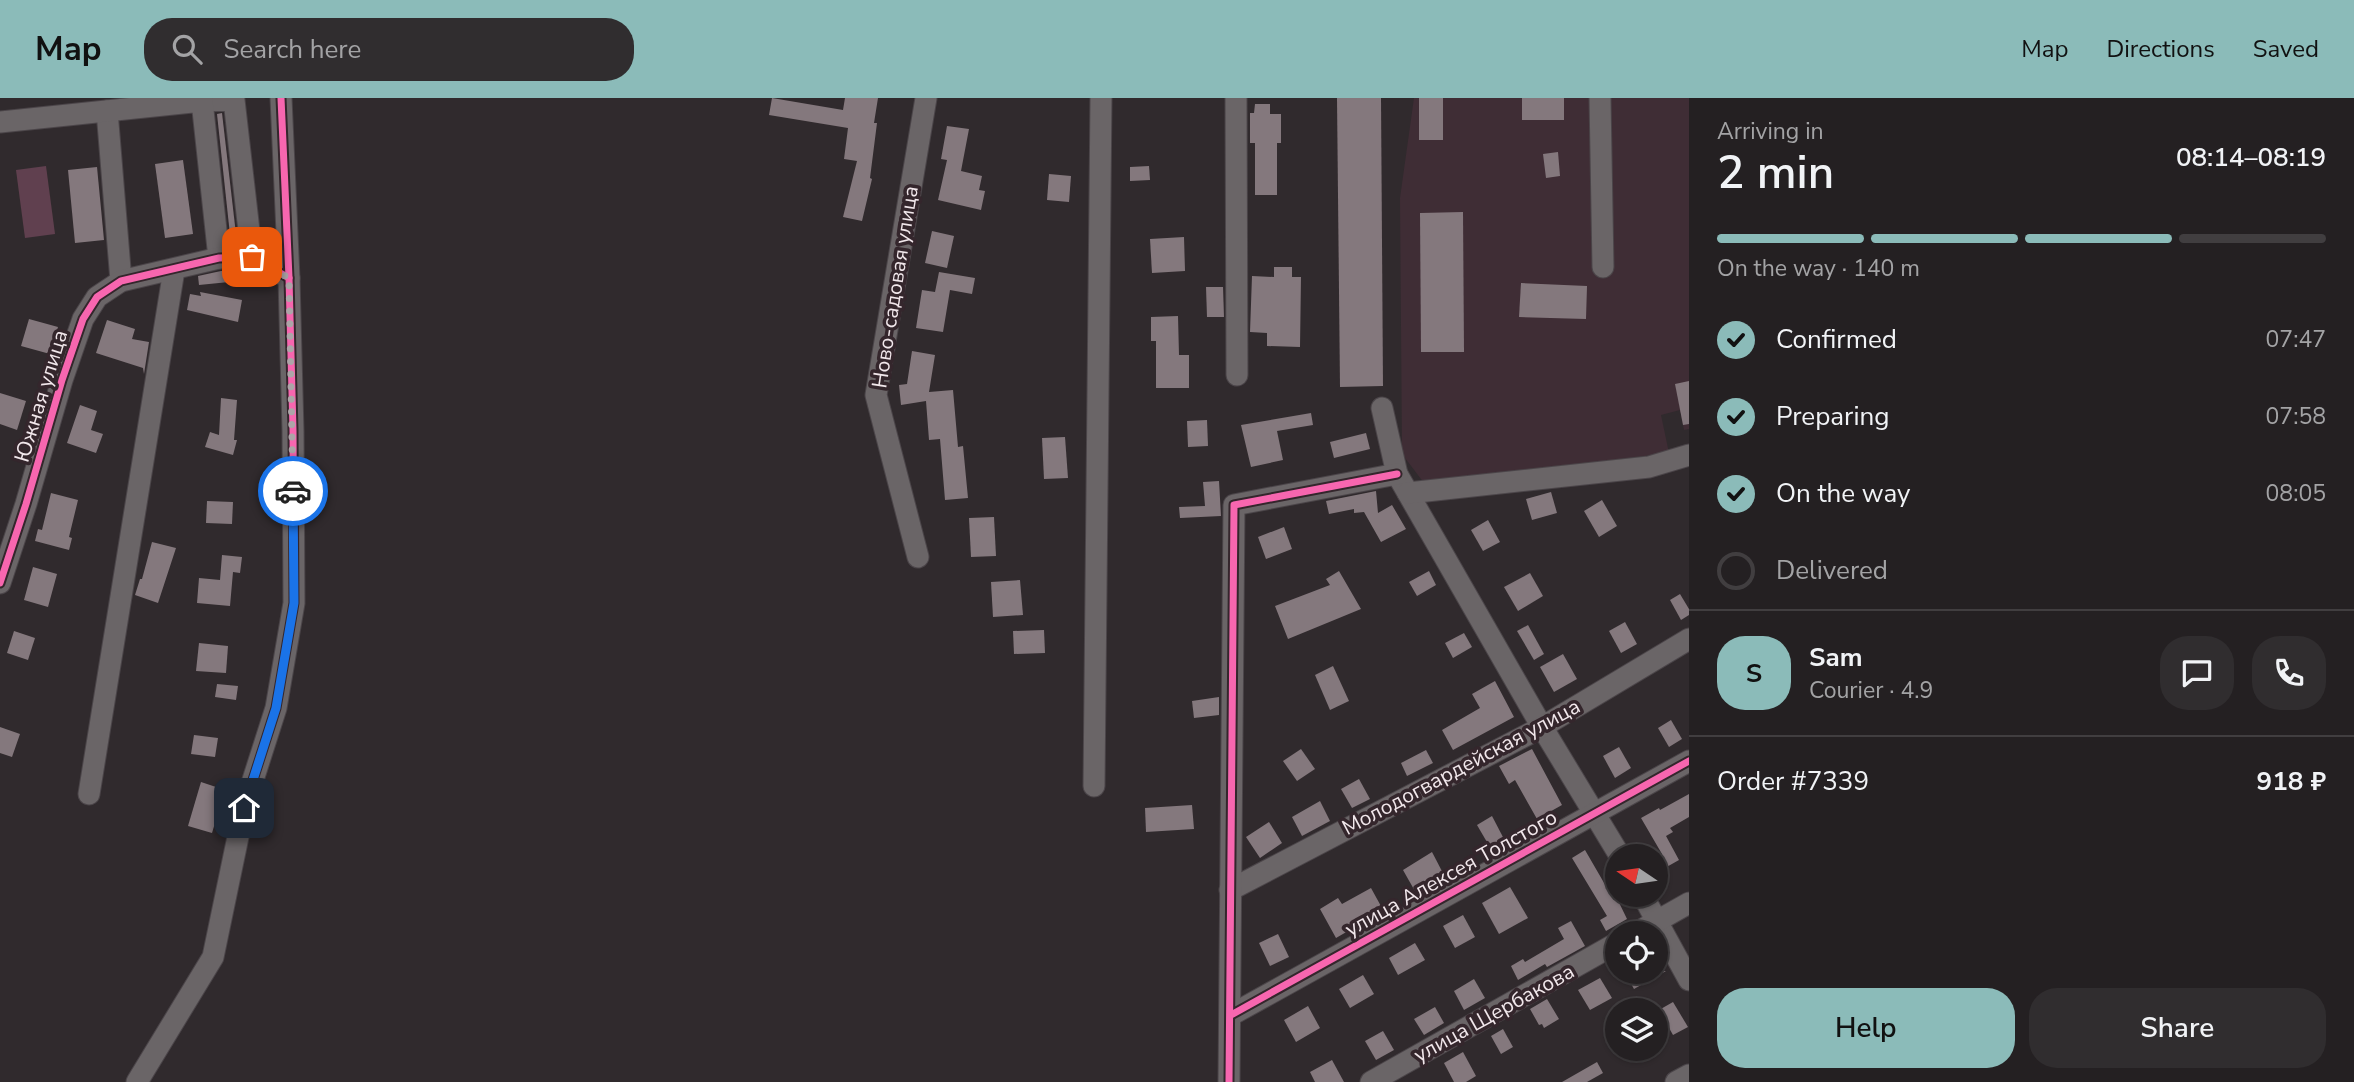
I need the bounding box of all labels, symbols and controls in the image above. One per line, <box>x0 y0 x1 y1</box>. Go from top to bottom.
search box <box>144 18 634 81</box>
text: Map <box>35 27 102 72</box>
icon: search <box>168 30 206 68</box>
text: Search here <box>224 32 361 67</box>
text: Map <box>2021 33 2068 65</box>
text: Directions <box>2106 33 2215 65</box>
text: Saved <box>2253 33 2319 65</box>
text: Arriving in <box>1717 116 1824 147</box>
text: 08:14–08:19 <box>2176 140 2326 175</box>
text: 2 min <box>1717 141 1834 204</box>
street label: Ново-садовая улица <box>865 184 925 390</box>
pin <box>222 227 282 287</box>
icon: bag <box>233 238 271 276</box>
text: On the way · 140 m <box>1717 253 1920 284</box>
icon: check <box>1717 321 1755 359</box>
text: Confirmed <box>1776 322 1897 357</box>
text: 07:47 <box>2266 324 2326 355</box>
street label: Южная улица <box>8 327 74 465</box>
icon: check <box>1717 398 1755 436</box>
text: Preparing <box>1776 399 1889 434</box>
text: 07:58 <box>2266 401 2326 432</box>
courier <box>258 456 328 526</box>
icon: car <box>274 472 312 510</box>
icon: check <box>1717 475 1755 513</box>
text: On the way <box>1776 476 1910 511</box>
text: 08:05 <box>2266 478 2326 509</box>
text: Delivered <box>1776 553 1888 588</box>
button: chat <box>2160 636 2234 710</box>
button: phone <box>2252 636 2326 710</box>
text: Sam <box>1809 640 1862 675</box>
text: S <box>1746 656 1762 691</box>
text: Courier · 4.9 <box>1809 675 1933 706</box>
street label: Молодогвардейская улица <box>1337 692 1585 842</box>
text: Order #7339 <box>1717 764 1869 799</box>
text: 918 ₽ <box>2257 764 2326 799</box>
pin <box>214 778 274 838</box>
icon: home <box>225 789 263 827</box>
street label: улица Алексея Толстого <box>1340 803 1562 943</box>
north arrow <box>1605 844 1668 906</box>
map controls <box>1605 844 1668 1061</box>
button: locate <box>1605 921 1668 984</box>
street label: улица Щербакова <box>1409 957 1579 1069</box>
button: Help <box>1717 988 2015 1068</box>
button: Share <box>2029 988 2326 1068</box>
button: layers <box>1605 998 1668 1061</box>

